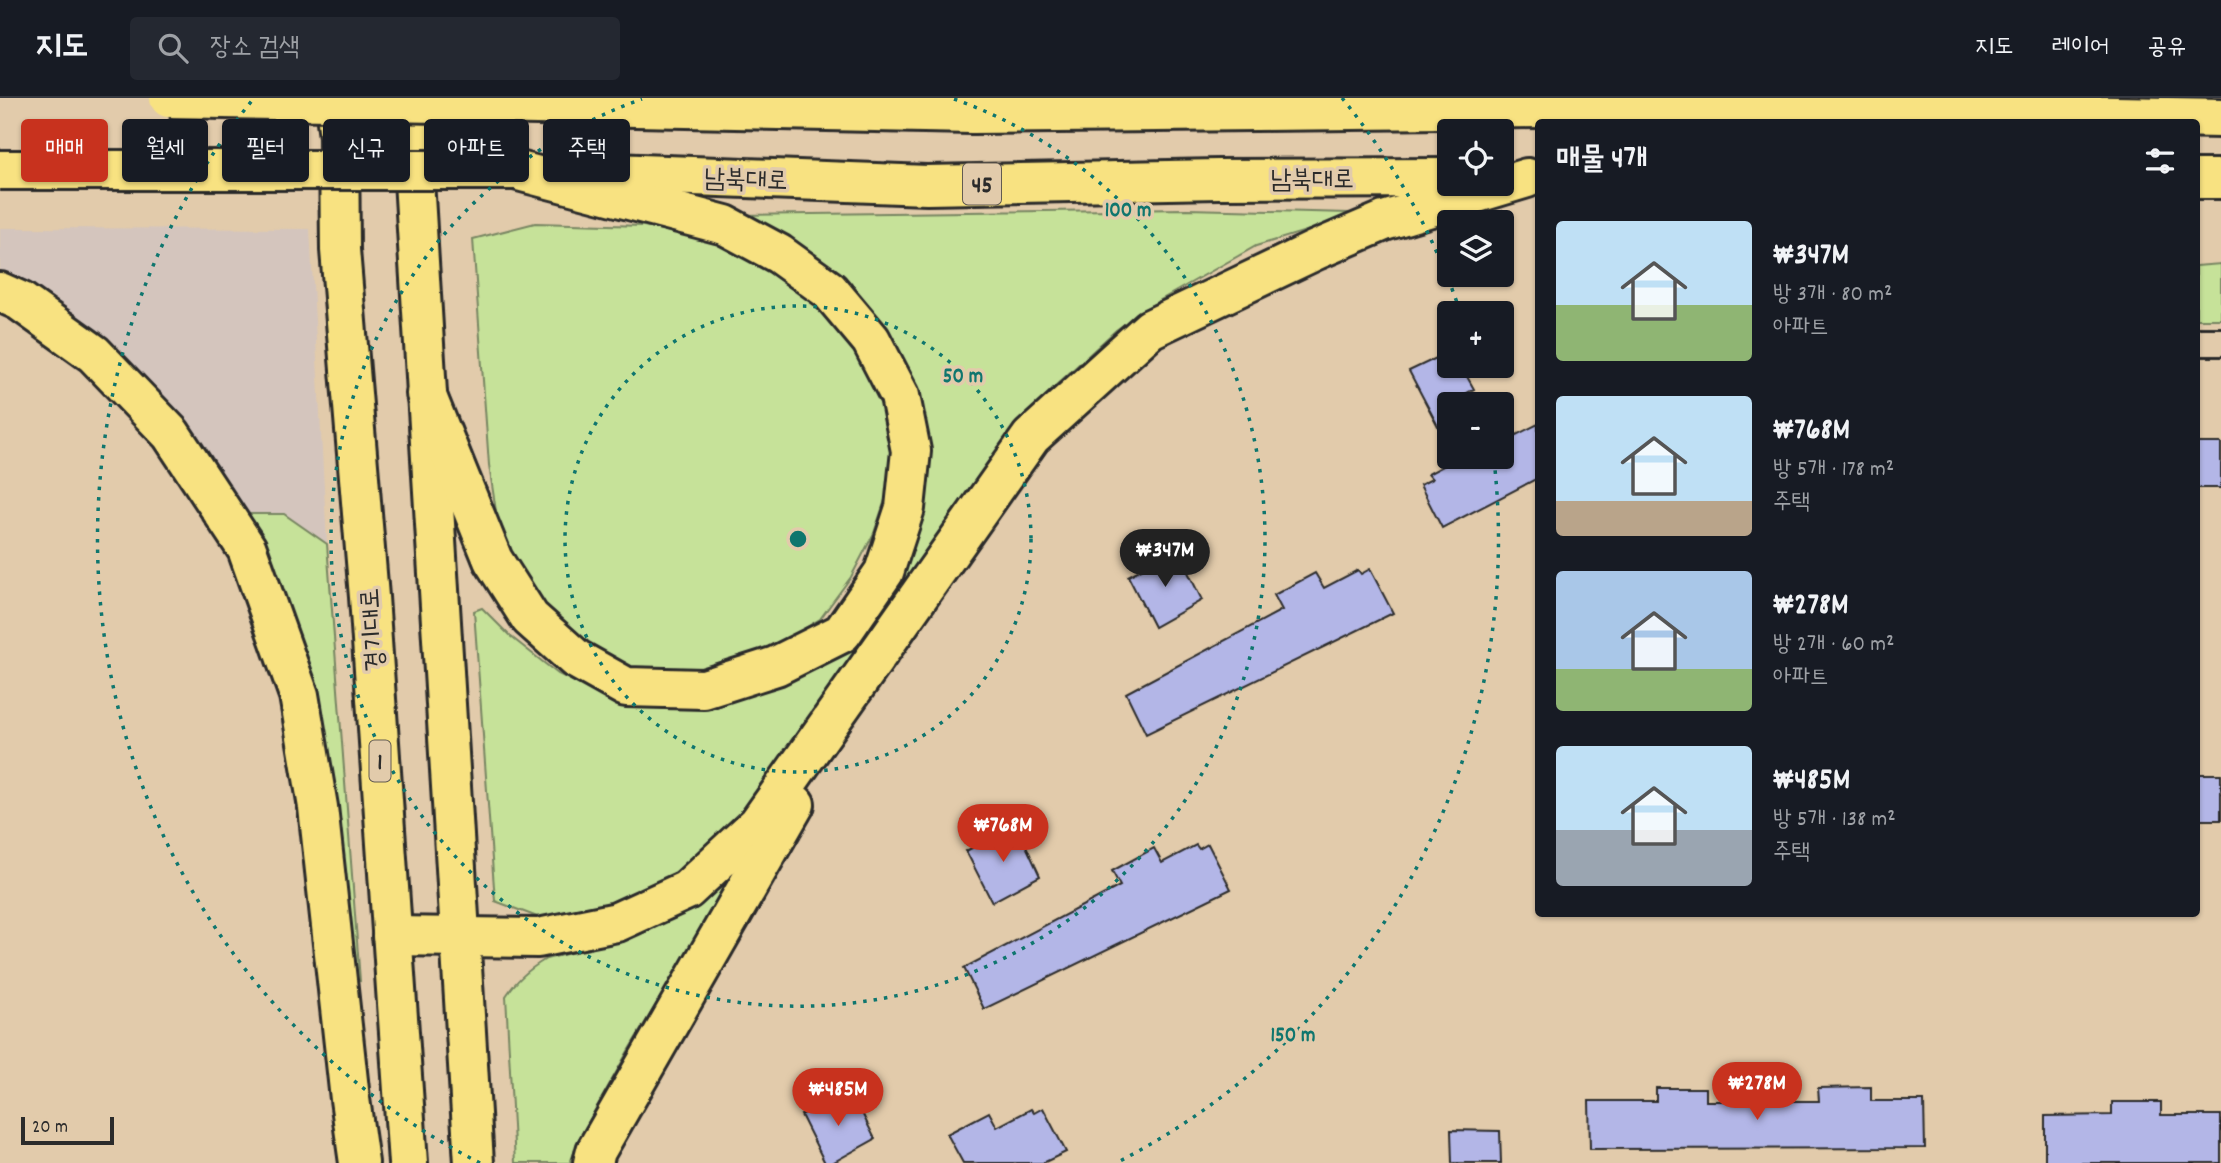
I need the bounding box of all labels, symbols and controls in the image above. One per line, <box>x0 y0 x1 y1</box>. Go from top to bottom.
search box <box>130 17 620 80</box>
text: 지도 <box>35 25 88 72</box>
icon: search <box>154 29 192 67</box>
text: 장소 검색 <box>210 30 300 67</box>
text: 지도 <box>1975 31 2013 65</box>
text: 레이어 <box>2051 31 2109 65</box>
text: 공유 <box>2147 31 2186 65</box>
chip: 매매 <box>21 119 108 182</box>
chip: 월세 <box>122 119 208 182</box>
chip: 필터 <box>222 119 309 182</box>
chip: 신규 <box>323 119 410 182</box>
chip: 아파트 <box>424 119 529 182</box>
chip: 주택 <box>543 119 630 182</box>
map controls <box>1437 119 1514 469</box>
button: locate <box>1437 119 1514 196</box>
text: 매물 4개 <box>1556 140 1648 183</box>
icon: filters <box>2141 142 2179 180</box>
street label: 남북대로 <box>703 162 788 201</box>
street label: 남북대로 <box>1270 163 1354 200</box>
road number: 45 <box>963 164 1001 204</box>
text: 100 m <box>1105 197 1151 227</box>
button: layers <box>1437 210 1514 287</box>
text: ₩347M <box>1773 236 1849 279</box>
icon: home <box>1612 249 1696 333</box>
text: 방 3개 · 80 m² <box>1773 279 1893 312</box>
button: + <box>1437 301 1514 378</box>
text: 아파트 <box>1773 312 1829 345</box>
text: 50 m <box>943 363 983 393</box>
button: − <box>1437 392 1514 469</box>
text: ₩768M <box>1773 411 1850 454</box>
icon: home <box>1612 424 1696 508</box>
text: 방 5개 · 178 m² <box>1773 454 1894 487</box>
text: 주택 <box>1773 487 1810 520</box>
centre of rings <box>786 527 810 551</box>
pin: ₩347M <box>1116 530 1214 589</box>
text: ₩347M <box>1136 535 1194 568</box>
text: ₩278M <box>1773 586 1848 629</box>
street label: 경기대로 <box>353 587 396 673</box>
icon: home <box>1612 599 1696 683</box>
text: 방 2개 · 60 m² <box>1773 629 1894 662</box>
text: 아파트 <box>1773 662 1829 695</box>
road number: 1 <box>370 740 390 782</box>
text: ₩485M <box>1773 761 1850 804</box>
icon: home <box>1612 774 1696 858</box>
pin: ₩768M <box>954 804 1052 864</box>
text: 방 5개 · 138 m² <box>1773 804 1896 837</box>
text: ₩768M <box>973 810 1033 843</box>
text: 주택 <box>1773 837 1810 870</box>
text: 150 m <box>1270 1022 1316 1052</box>
pin: ₩278M <box>1708 1062 1806 1122</box>
pin: ₩485M <box>789 1068 887 1128</box>
text: ₩278M <box>1728 1068 1786 1101</box>
text: ₩485M <box>808 1074 868 1107</box>
scale bar <box>21 1114 114 1146</box>
text: 20 m <box>32 1115 68 1142</box>

